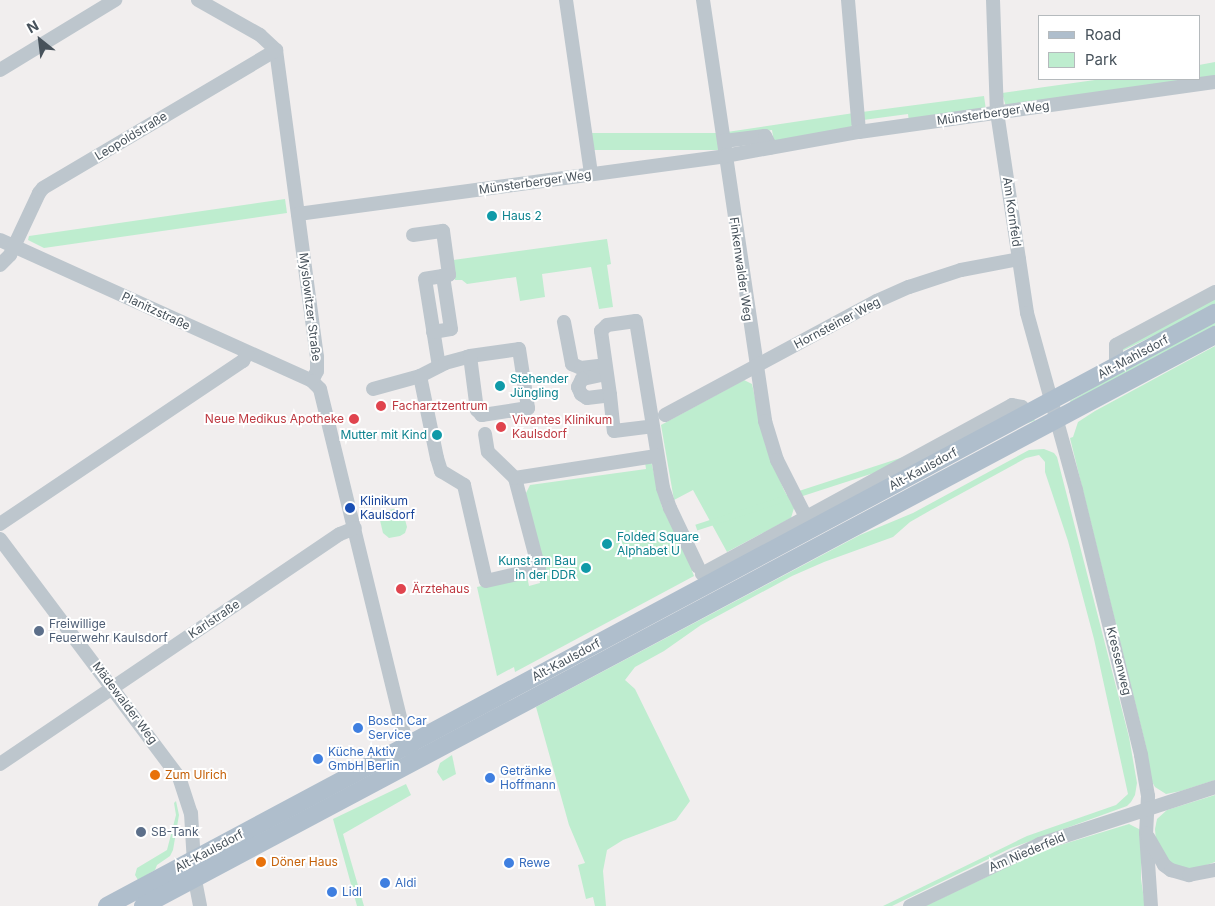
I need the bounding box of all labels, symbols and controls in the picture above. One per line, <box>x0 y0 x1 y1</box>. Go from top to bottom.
north arrow <box>15 15 65 65</box>
legend <box>1038 15 1200 80</box>
text: N <box>24 16 41 36</box>
text: Road <box>1085 25 1121 44</box>
text: Park <box>1085 50 1117 69</box>
street label: Münsterberger Weg <box>936 98 1050 128</box>
street label: Leopoldstraße <box>92 109 170 163</box>
street label: Münsterberger Weg <box>478 167 592 197</box>
street label: Am Kornfeld <box>1000 176 1024 248</box>
place label: Haus 2 <box>502 209 542 223</box>
marker: Haus 2 <box>486 210 498 222</box>
street label: Finkenwalder Weg <box>727 216 755 322</box>
street label: Myslowitzer Straße <box>296 252 324 362</box>
street label: Planitzstraße <box>120 289 192 333</box>
street label: Hornsteiner Weg <box>791 294 883 352</box>
street label: Alt-Mahlsdorf <box>1095 332 1171 382</box>
place label: Stehender Jüngling <box>510 372 569 400</box>
marker: Stehender Jüngling <box>494 380 506 392</box>
marker: Facharztzentrum <box>374 399 388 413</box>
place label: Facharztzentrum <box>392 399 488 413</box>
place label: Neue Medikus Apotheke <box>205 412 344 426</box>
marker: Neue Medikus Apotheke <box>348 413 360 425</box>
place label: Vivantes Klinikum Kaulsdorf <box>512 413 612 441</box>
marker: Vivantes Klinikum Kaulsdorf <box>494 420 508 434</box>
place label: Mutter mit Kind <box>340 428 427 442</box>
marker: Mutter mit Kind <box>431 429 443 441</box>
street label: Alt-Kaulsdorf <box>886 445 960 493</box>
place label: Klinikum Kaulsdorf <box>360 494 415 522</box>
marker: Klinikum Kaulsdorf <box>344 502 356 514</box>
place label: Folded Square Alphabet U <box>617 530 699 558</box>
marker: Folded Square Alphabet U <box>601 538 613 550</box>
place label: Kunst am Bau in der DDR <box>498 554 576 582</box>
marker: Kunst am Bau in der DDR <box>580 562 592 574</box>
marker: Ärztehaus <box>394 582 408 596</box>
place label: Ärztehaus <box>412 582 469 596</box>
street label: Karlstraße <box>186 597 242 641</box>
place label: Freiwillige Feuerwehr Kaulsdorf <box>49 617 168 645</box>
marker: Freiwillige Feuerwehr Kaulsdorf <box>33 625 45 637</box>
street label: Kressenweg <box>1104 625 1134 697</box>
street label: Alt-Kaulsdorf <box>529 636 603 684</box>
street label: Mädewalder Weg <box>89 659 161 747</box>
place label: Bosch Car Service <box>368 714 427 742</box>
marker: Bosch Car Service <box>352 722 364 734</box>
place label: Küche Aktiv GmbH Berlin <box>328 745 400 773</box>
marker: Küche Aktiv GmbH Berlin <box>312 753 324 765</box>
place label: Getränke Hoffmann <box>500 764 556 792</box>
place label: Zum Ulrich <box>165 768 227 782</box>
marker: Zum Ulrich <box>149 769 161 781</box>
marker: Getränke Hoffmann <box>484 772 496 784</box>
place label: SB-Tank <box>151 825 198 839</box>
marker: SB-Tank <box>135 826 147 838</box>
street label: Alt-Kaulsdorf <box>172 827 246 875</box>
street label: Am Niederfeld <box>987 829 1067 875</box>
place label: Döner Haus <box>271 855 338 869</box>
marker: Döner Haus <box>255 856 267 868</box>
place label: Rewe <box>519 856 550 870</box>
marker: Rewe <box>503 857 515 869</box>
place label: Aldi <box>395 876 416 890</box>
marker: Aldi <box>379 877 391 889</box>
place label: Lidl <box>342 885 362 899</box>
marker: Lidl <box>326 886 338 898</box>

